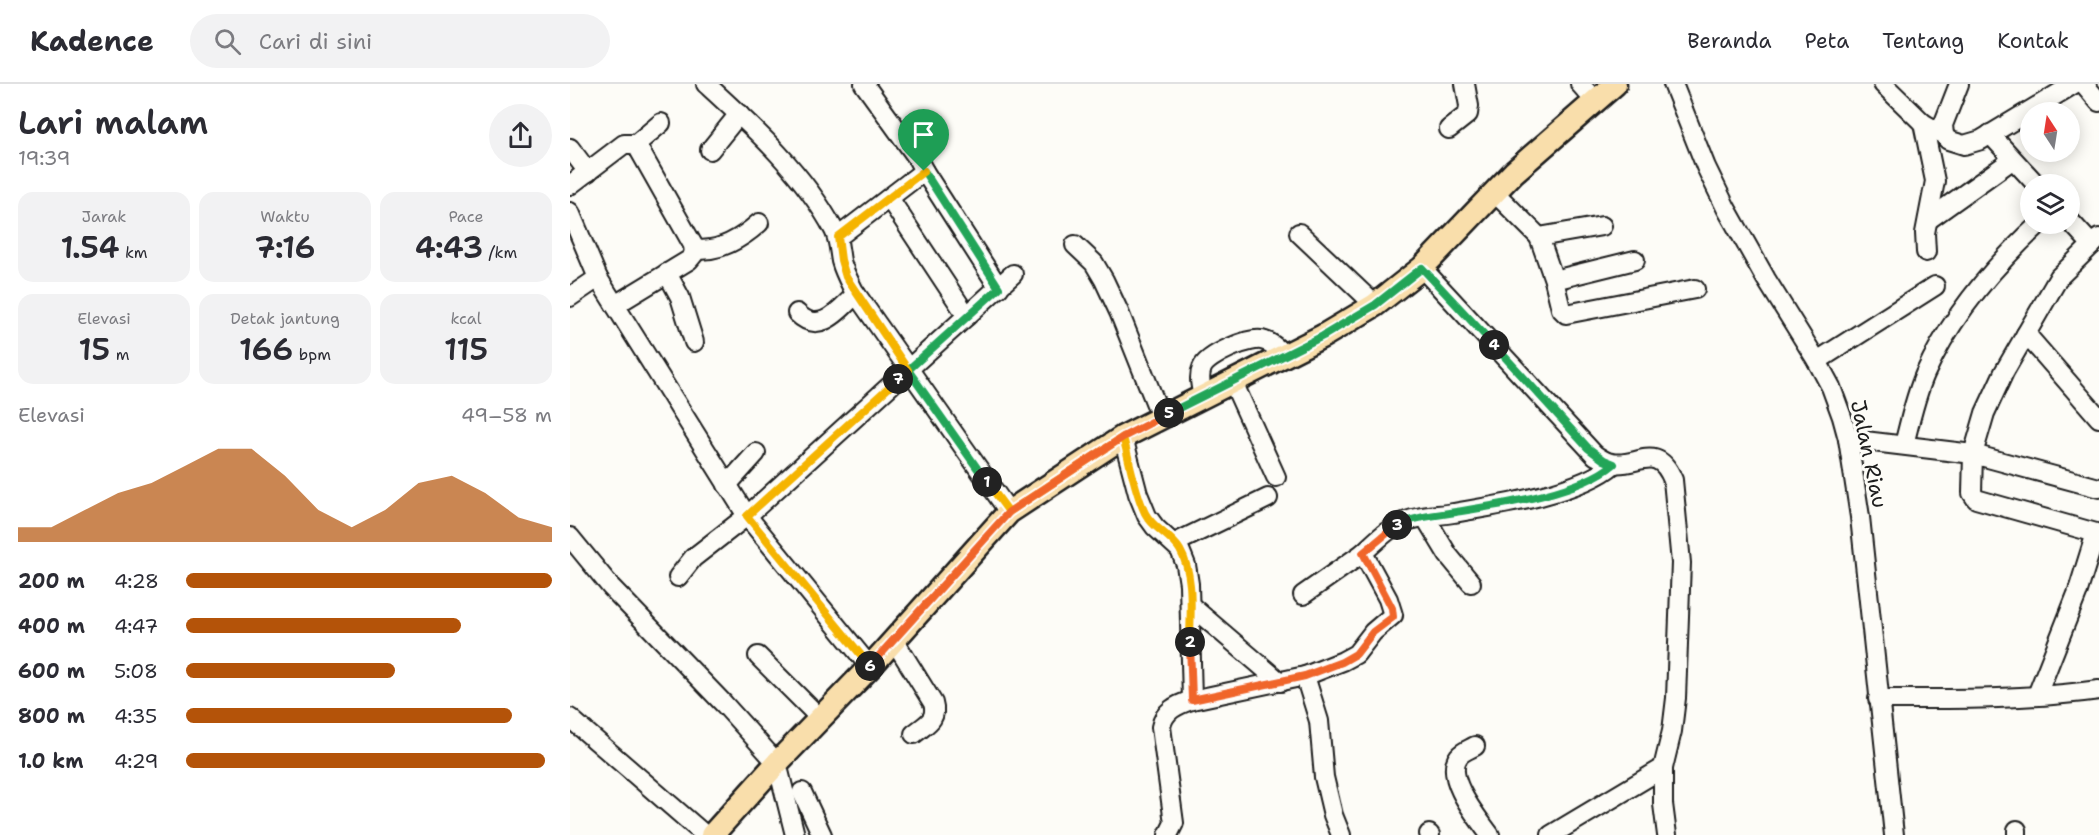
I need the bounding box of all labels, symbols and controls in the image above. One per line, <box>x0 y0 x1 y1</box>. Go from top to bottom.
search box <box>190 14 610 68</box>
text: Kadence <box>30 22 154 60</box>
icon: search <box>211 25 244 58</box>
text: Cari di sini <box>259 27 372 56</box>
text: Beranda <box>1687 27 1772 55</box>
text: Peta <box>1805 27 1849 55</box>
text: Tentang <box>1882 27 1964 55</box>
text: Kontak <box>1997 27 2069 55</box>
text: Lari malam <box>18 100 208 145</box>
north arrow <box>2020 102 2080 162</box>
map controls <box>2020 102 2080 234</box>
button: share <box>489 104 552 167</box>
pin <box>898 109 949 171</box>
icon: arrive <box>907 118 940 151</box>
text: 19:39 <box>18 145 70 171</box>
button: layers <box>2020 174 2080 234</box>
text: Jarak <box>82 206 126 227</box>
text: Waktu <box>260 206 310 227</box>
text: Pace <box>448 206 484 227</box>
text: 1.54 <box>60 227 119 268</box>
text: 7:16 <box>255 227 315 268</box>
text: 4:43 <box>415 227 483 268</box>
text: km <box>119 242 148 263</box>
text: /km <box>483 242 517 263</box>
text: Elevasi <box>77 308 131 329</box>
text: Detak jantung <box>230 308 340 329</box>
text: kcal <box>450 308 482 329</box>
text: 15 <box>79 329 110 370</box>
text: 166 <box>239 329 293 370</box>
text: 115 <box>444 329 488 370</box>
pin: 4 <box>1479 330 1509 360</box>
text: 4 <box>1488 334 1500 355</box>
text: m <box>110 344 129 365</box>
text: bpm <box>293 344 331 365</box>
pin: 7 <box>883 364 913 394</box>
text: 7 <box>892 368 904 389</box>
street label: Jalan Riau <box>1844 397 1894 511</box>
pin: 5 <box>1154 398 1184 428</box>
text: Elevasi <box>18 402 85 428</box>
text: 49–58 m <box>461 402 552 428</box>
text: 5 <box>1164 402 1174 423</box>
pin: 1 <box>972 467 1002 497</box>
text: 1 <box>983 471 991 492</box>
pin: 3 <box>1382 510 1412 540</box>
text: 3 <box>1391 514 1403 535</box>
text: 200 m <box>18 568 85 594</box>
text: 4:28 <box>114 568 159 594</box>
text: 400 m <box>18 613 85 639</box>
text: 4:47 <box>114 613 158 639</box>
pin: 2 <box>1175 627 1205 657</box>
text: 2 <box>1184 631 1196 652</box>
pin: 6 <box>855 651 885 681</box>
text: 6 <box>864 655 876 676</box>
text: 600 m <box>18 658 85 684</box>
text: 5:08 <box>114 658 158 684</box>
text: 800 m <box>18 703 85 729</box>
text: 4:35 <box>114 703 157 729</box>
text: 1.0 km <box>18 748 83 774</box>
text: 4:29 <box>114 748 159 774</box>

